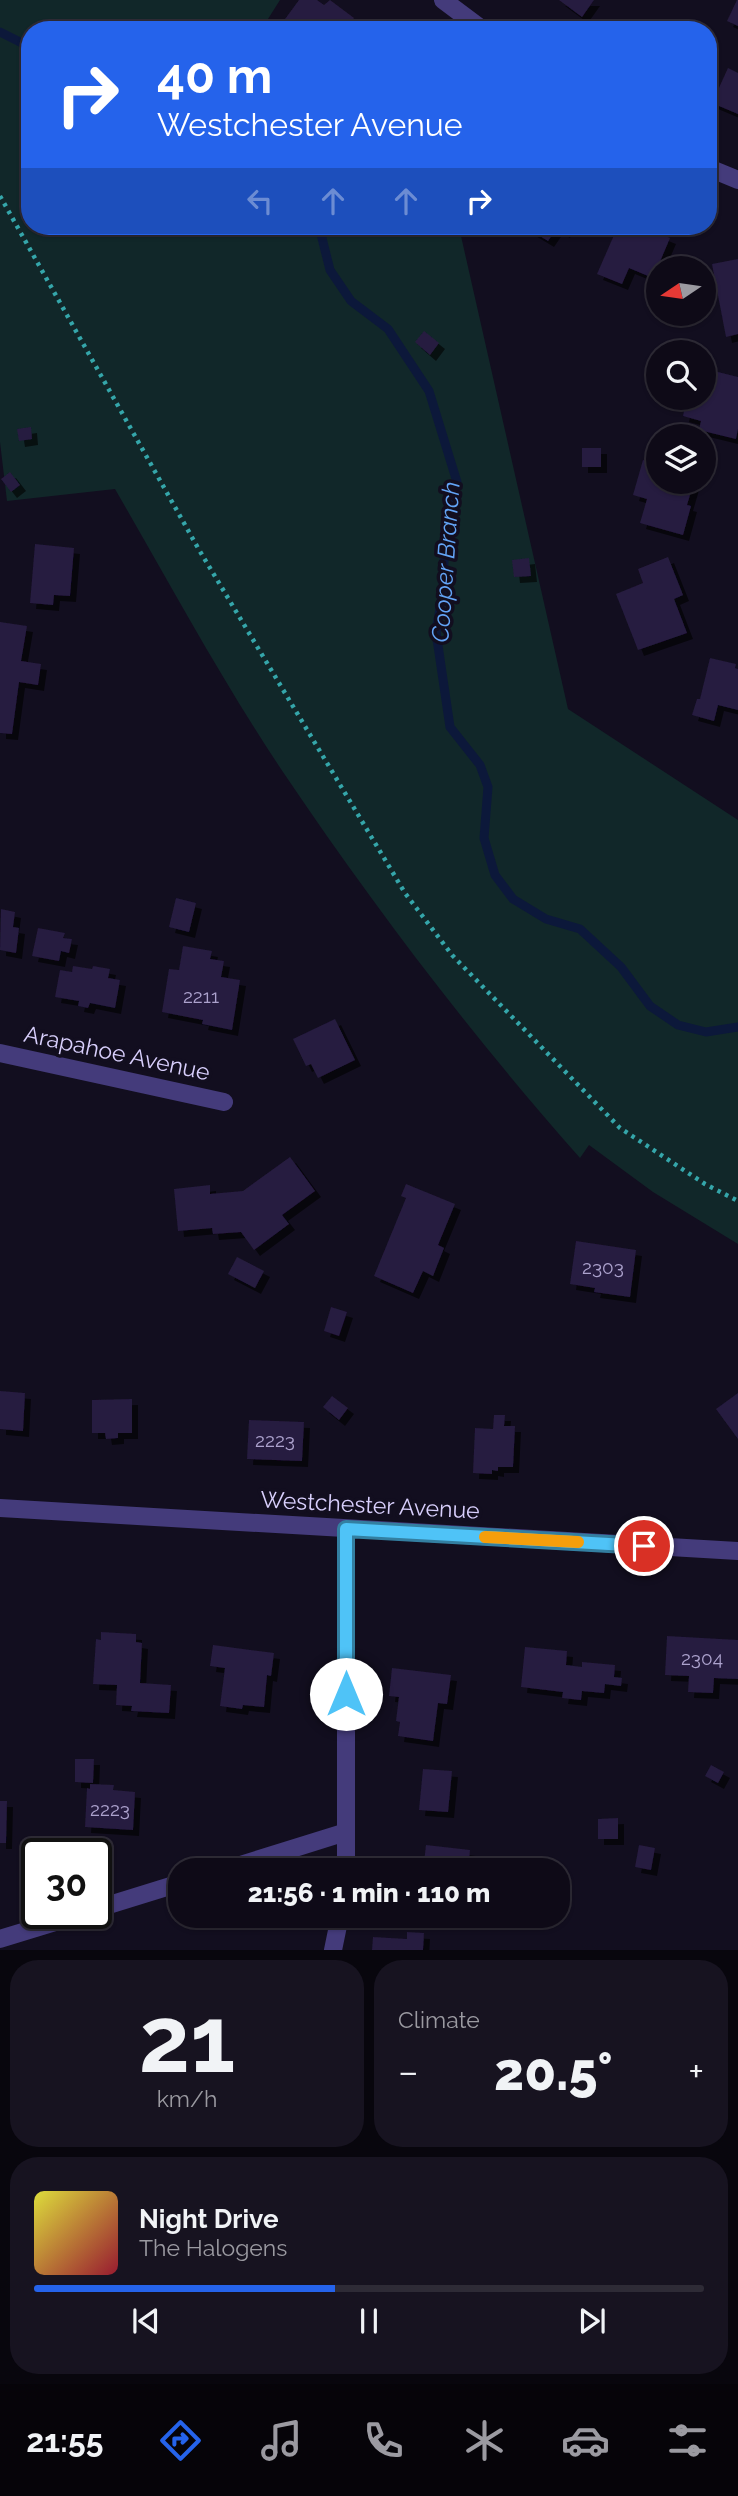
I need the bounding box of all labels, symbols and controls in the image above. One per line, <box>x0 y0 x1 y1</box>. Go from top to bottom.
text: 40 m <box>157 47 272 104</box>
icon: right <box>42 49 133 140</box>
text: Westchester Avenue <box>157 106 463 143</box>
icon: left <box>241 182 279 220</box>
icon: ahead <box>314 182 352 220</box>
icon: ahead <box>387 182 425 220</box>
icon: right <box>460 182 498 220</box>
north arrow <box>646 256 716 326</box>
map controls <box>646 256 716 494</box>
button: search <box>646 340 716 410</box>
button: layers <box>646 424 716 494</box>
water label: Cooper Branch <box>425 481 466 643</box>
house number: 2211 <box>183 985 219 1007</box>
street label: Arapahoe Avenue <box>22 1020 212 1085</box>
house number: 2303 <box>582 1256 624 1278</box>
house number: 2223 <box>255 1429 295 1451</box>
street label: Westchester Avenue <box>260 1485 480 1524</box>
pin <box>614 1516 674 1576</box>
icon: arrive <box>625 1527 663 1565</box>
house number: 2304 <box>681 1647 723 1669</box>
position arrow <box>309 1657 383 1731</box>
house number: 2223 <box>90 1798 130 1820</box>
speed limit sign: 30 <box>21 1838 112 1929</box>
text: 21:56 · 1 min · 110 m <box>248 1878 490 1908</box>
text: 21 <box>139 1986 235 2093</box>
text: Climate <box>398 2006 480 2033</box>
text: 20.5° <box>494 2041 613 2102</box>
text: − <box>398 2049 418 2094</box>
text: + <box>688 2049 704 2094</box>
text: km/h <box>157 2085 217 2112</box>
text: Night Drive <box>139 2204 278 2234</box>
text: The Halogens <box>139 2234 287 2261</box>
icon: previous <box>127 2302 165 2340</box>
icon: pause <box>350 2302 388 2340</box>
icon: next <box>573 2302 611 2340</box>
icon: directions <box>156 2416 205 2465</box>
icon: music <box>257 2416 306 2465</box>
icon: phone <box>359 2416 408 2465</box>
icon: climate <box>460 2416 509 2465</box>
icon: car <box>561 2416 610 2465</box>
icon: filters <box>663 2416 712 2465</box>
text: 21:55 <box>26 2422 103 2459</box>

